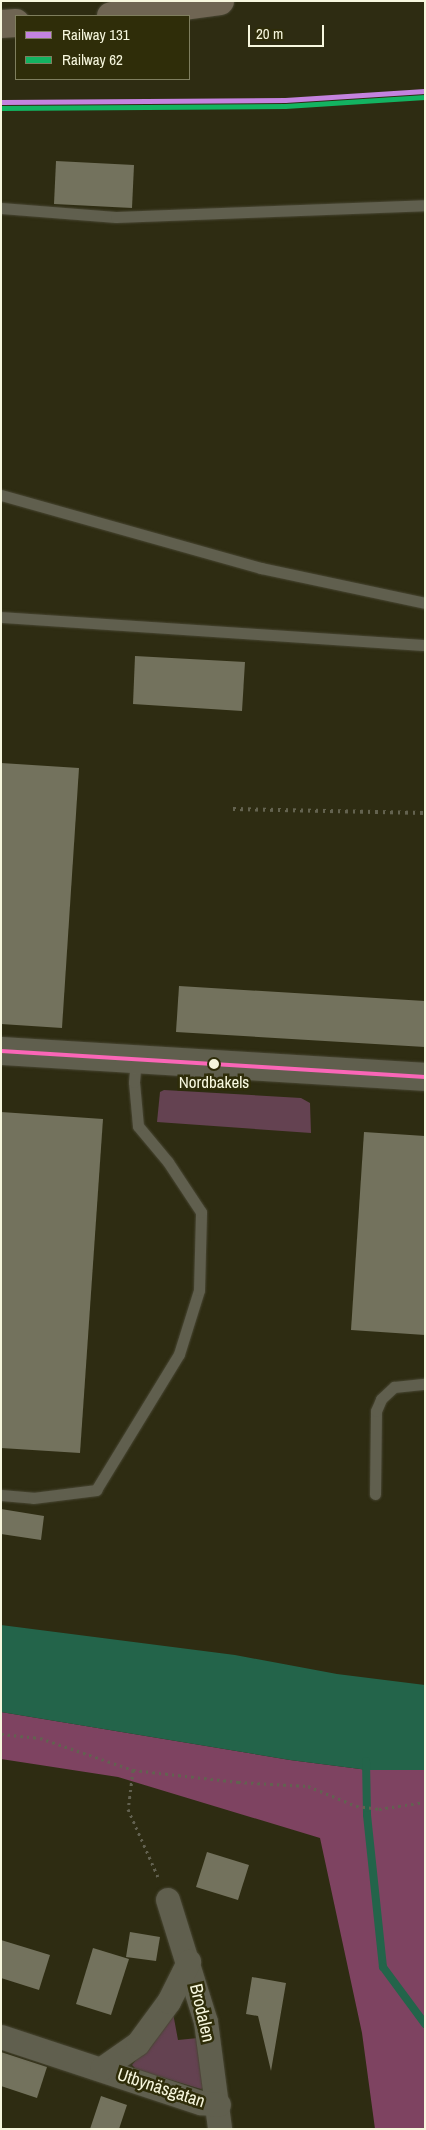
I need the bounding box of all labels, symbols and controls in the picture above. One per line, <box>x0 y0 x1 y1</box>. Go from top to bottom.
legend <box>15 15 190 80</box>
scale bar <box>251 15 327 47</box>
text: 20 m <box>256 23 283 44</box>
text: Railway 131 <box>62 24 130 45</box>
text: Railway 62 <box>62 49 123 70</box>
marker: Nordbakels <box>209 1059 219 1069</box>
place label: Nordbakels <box>179 1072 249 1092</box>
street label: Brodalen <box>185 1982 219 2044</box>
street label: Utbynäsgatan <box>114 2064 208 2112</box>

